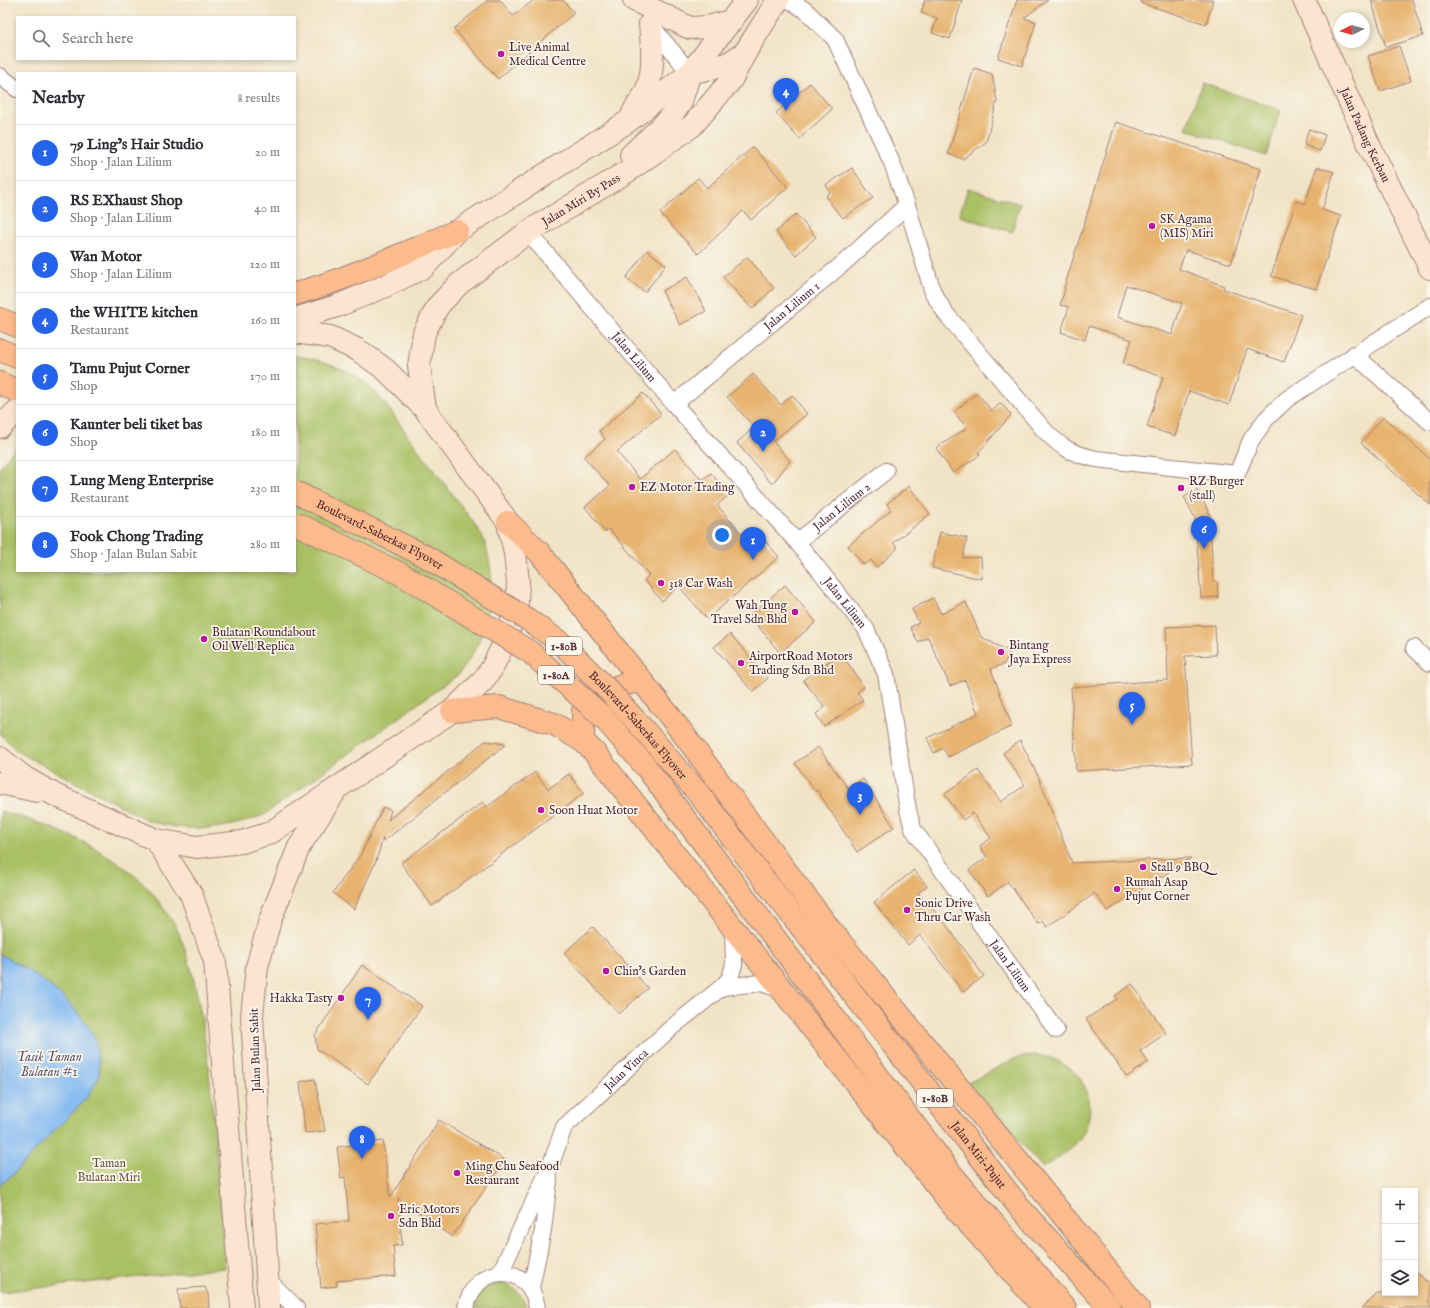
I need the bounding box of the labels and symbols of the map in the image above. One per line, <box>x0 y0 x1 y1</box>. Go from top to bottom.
north arrow <box>1334 12 1370 48</box>
place label: Live Animal Medical Centre <box>509 40 586 69</box>
marker: Live Animal Medical Centre <box>496 49 506 59</box>
pin: 4 <box>773 78 799 111</box>
street label: Jalan Padang Kerbau <box>1335 83 1393 185</box>
street label: Jalan Miri By Pass <box>538 171 623 232</box>
place label: SK Agama (MIS) Miri <box>1160 212 1213 241</box>
marker: SK Agama (MIS) Miri <box>1147 221 1157 231</box>
street label: Jalan Lilium 1 <box>759 279 823 336</box>
street label: Jalan Lilium <box>606 328 659 385</box>
pin: 2 <box>750 419 776 452</box>
place label: RZ Burger (stall) <box>1189 474 1245 503</box>
street label: Jalan Lilium 2 <box>809 479 874 536</box>
place label: EZ Motor Trading <box>640 480 735 495</box>
marker: EZ Motor Trading <box>627 482 637 492</box>
marker: RZ Burger (stall) <box>1176 483 1186 493</box>
street label: Boulevard-Saberkas Flyover <box>314 497 446 574</box>
pin: 6 <box>1191 516 1217 549</box>
your location <box>712 525 732 545</box>
pin: 1 <box>740 527 766 560</box>
street label: Jalan Lilium <box>818 573 870 632</box>
place label: 318 Car Wash <box>669 576 733 591</box>
marker: 318 Car Wash <box>656 578 666 588</box>
place label: Wah Tung Travel Sdn Bhd <box>711 598 788 627</box>
marker: Wah Tung Travel Sdn Bhd <box>790 607 800 617</box>
place label: Bulatan Roundabout Oil Well Replica <box>212 625 316 655</box>
marker: Bulatan Roundabout Oil Well Replica <box>199 634 209 644</box>
road number: 1-80B <box>546 637 582 655</box>
place label: Bintang Jaya Express <box>1007 638 1071 668</box>
marker: Bintang Jaya Express <box>996 647 1006 657</box>
place label: AirportRoad Motors Trading Sdn Bhd <box>748 649 853 678</box>
marker: AirportRoad Motors Trading Sdn Bhd <box>736 658 746 668</box>
road number: 1-80A <box>538 666 574 684</box>
street label: Boulevard-Saberkas Flyover <box>585 668 690 783</box>
pin: 5 <box>1119 692 1145 725</box>
pin: 3 <box>847 782 873 815</box>
place label: Soon Huat Motor <box>549 803 638 818</box>
marker: Soon Huat Motor <box>536 805 546 815</box>
place label: Stall 9 BBQ <box>1151 860 1218 875</box>
marker: Stall 9 BBQ <box>1138 862 1148 872</box>
place label: Rumah Asap Pujut Corner <box>1125 875 1190 904</box>
marker: Rumah Asap Pujut Corner <box>1112 884 1122 894</box>
place label: Sonic Drive Thru Car Wash <box>915 896 991 925</box>
marker: Sonic Drive Thru Car Wash <box>902 905 912 915</box>
street label: Jalan Lilium <box>984 935 1034 995</box>
place label: Chin's Garden <box>614 964 687 979</box>
marker: Chin's Garden <box>601 966 611 976</box>
pin: 7 <box>355 987 381 1020</box>
place label: Hakka Tasty <box>270 991 333 1006</box>
marker: Hakka Tasty <box>336 993 346 1003</box>
street label: Jalan Bulan Sabit <box>247 1008 266 1094</box>
street label: Jalan Vinca <box>600 1045 652 1096</box>
water label: Tasik Taman Bulatan #1 <box>16 1049 82 1081</box>
road number: 1-80B <box>917 1089 953 1107</box>
street label: Jalan Miri-Pujut <box>945 1117 1009 1192</box>
pin: 8 <box>349 1126 375 1159</box>
park label: Taman Bulatan Miri <box>77 1156 141 1185</box>
place label: Ming Chu Seafood Restaurant <box>465 1159 560 1188</box>
marker: Ming Chu Seafood Restaurant <box>452 1168 462 1178</box>
place label: Eric Motors Sdn Bhd <box>399 1202 459 1231</box>
marker: Eric Motors Sdn Bhd <box>386 1211 396 1221</box>

